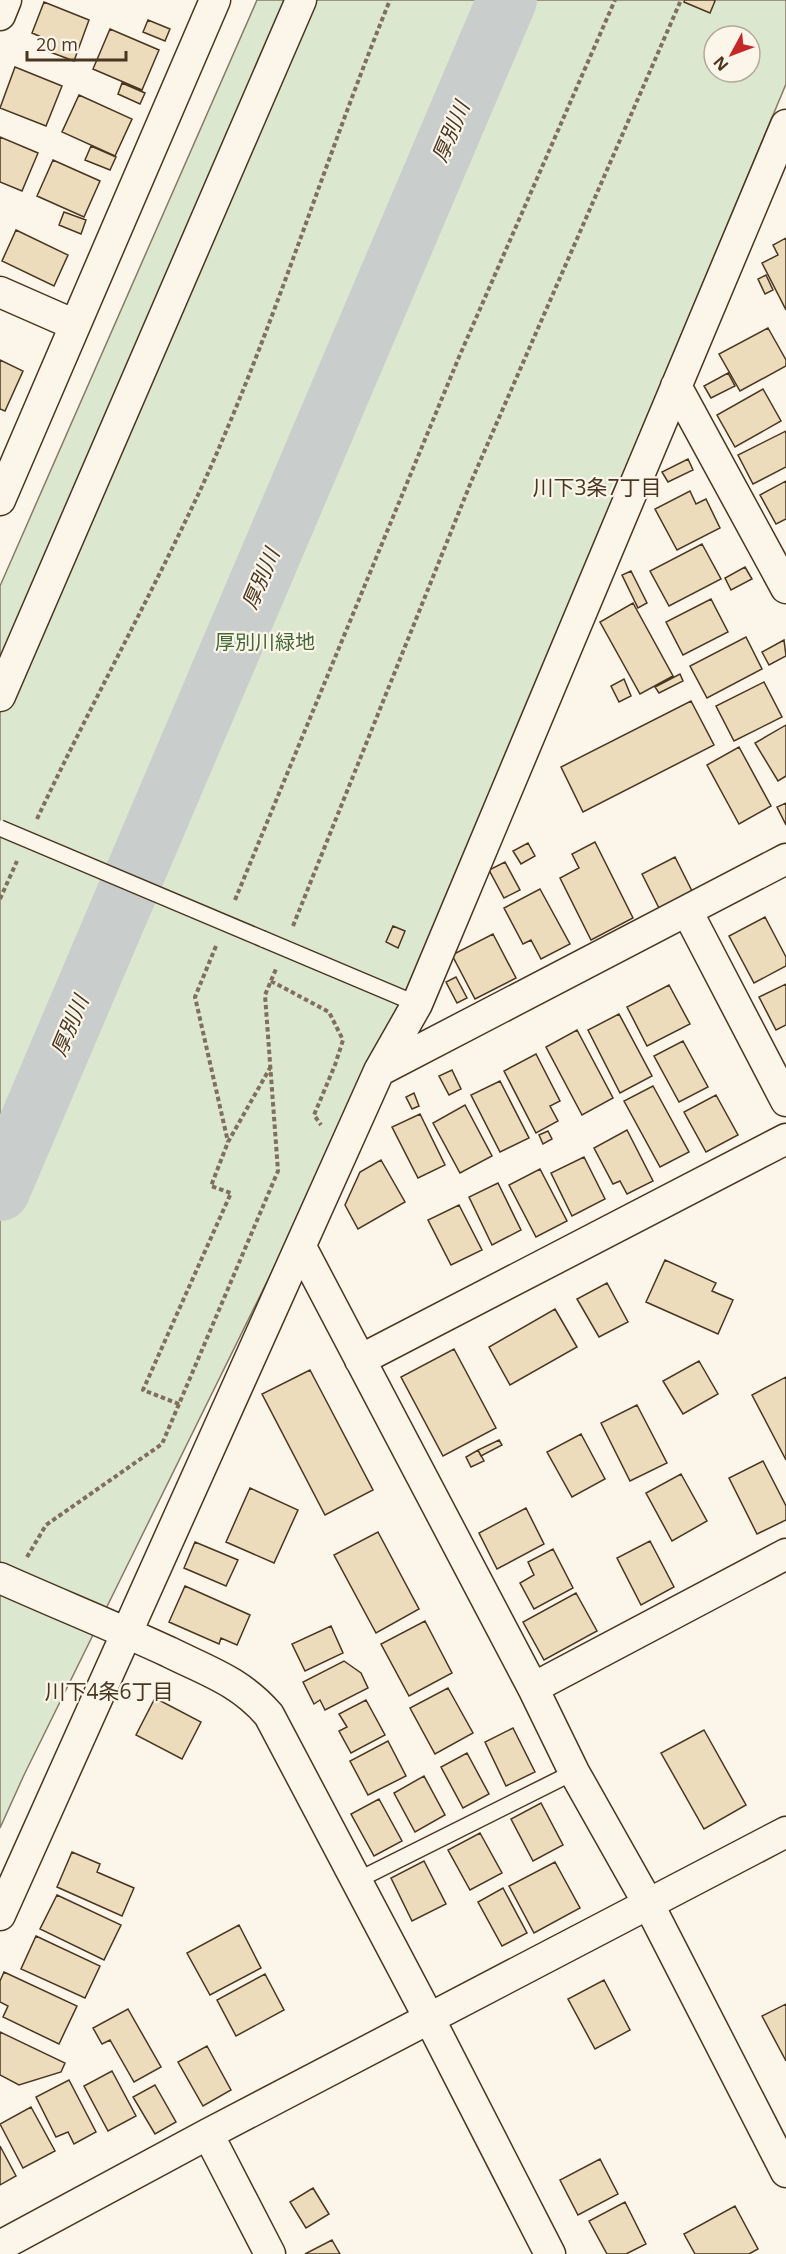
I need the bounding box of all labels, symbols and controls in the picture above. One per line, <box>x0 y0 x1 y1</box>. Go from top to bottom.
scale bar <box>27 24 126 62</box>
north arrow <box>702 24 762 84</box>
text: 20 m <box>36 32 78 56</box>
text: N <box>708 52 733 76</box>
water label: 厚別川 <box>425 95 476 166</box>
district label: 川下3条7丁目 <box>532 473 662 501</box>
water label: 厚別川 <box>235 542 286 613</box>
park label: 厚別川緑地 <box>215 628 315 655</box>
water label: 厚別川 <box>44 989 95 1060</box>
district label: 川下4条6丁目 <box>44 1677 174 1705</box>

